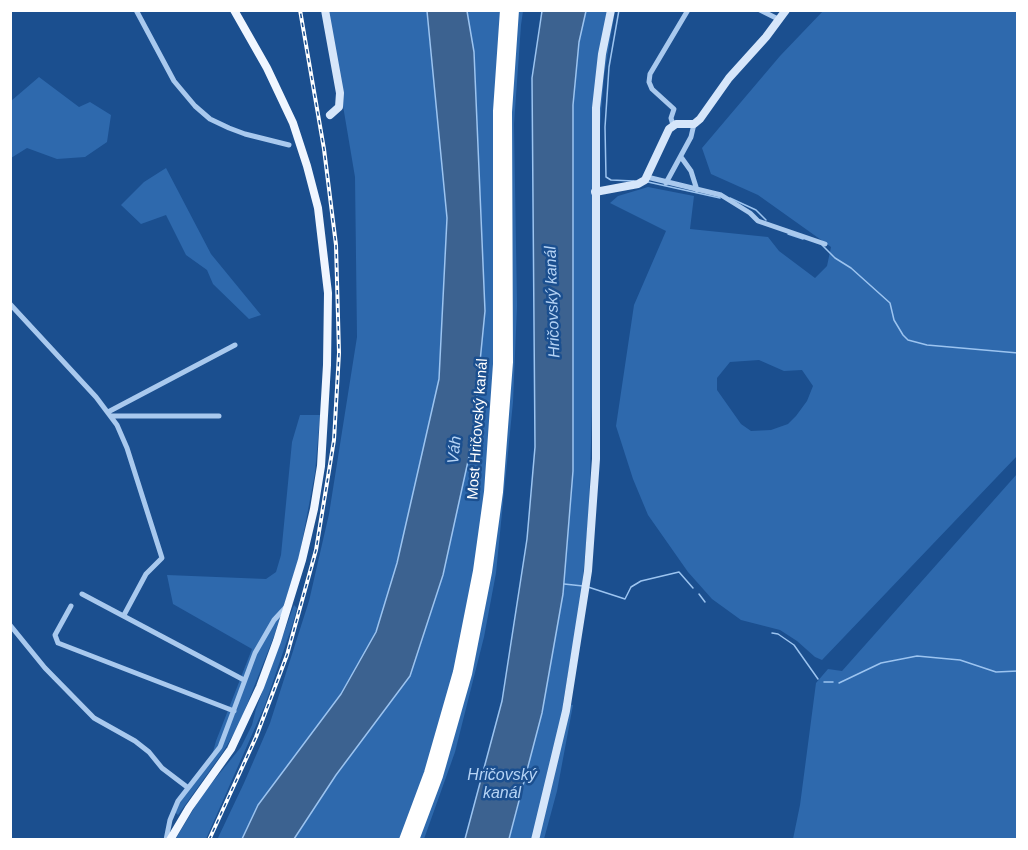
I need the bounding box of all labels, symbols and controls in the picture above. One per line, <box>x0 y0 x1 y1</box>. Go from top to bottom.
water label: Hričovský kanál <box>541 246 565 358</box>
street label: Most Hričovský kanál <box>464 358 492 500</box>
water label: Váh <box>444 435 466 465</box>
water label: Hričovský kanál <box>467 766 537 804</box>

